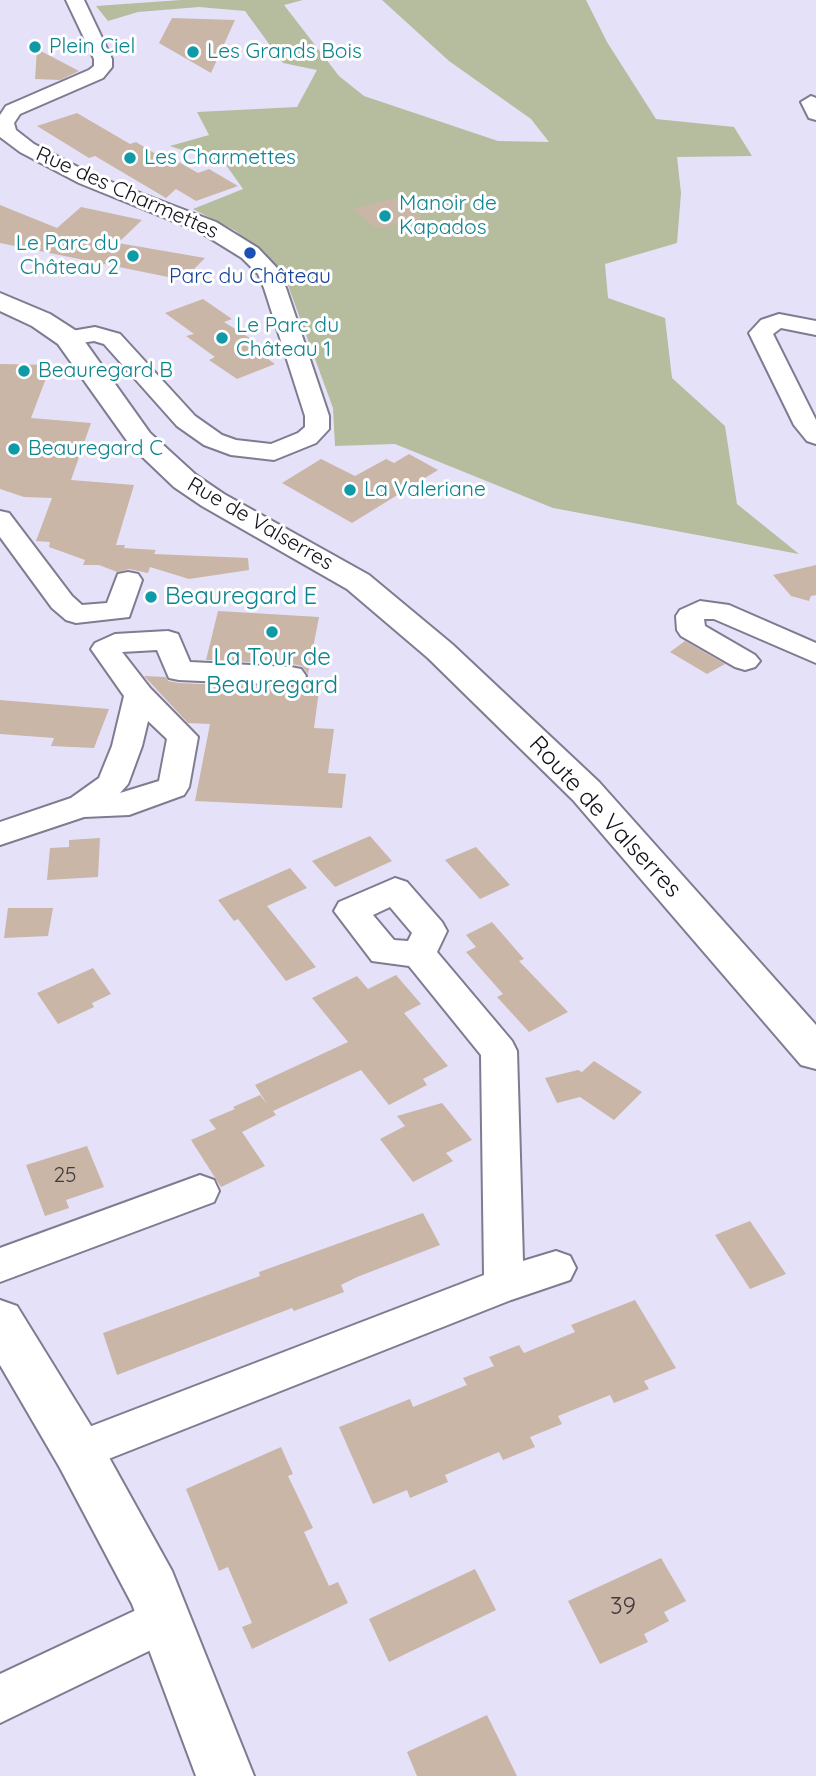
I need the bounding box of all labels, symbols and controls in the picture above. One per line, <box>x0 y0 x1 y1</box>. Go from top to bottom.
place label: Plein Ciel <box>49 34 135 60</box>
marker: Plein Ciel <box>27 39 43 55</box>
place label: Les Grands Bois <box>207 39 362 65</box>
marker: Les Grands Bois <box>185 44 201 60</box>
street label: Rue des Charmettes <box>32 141 222 245</box>
place label: Les Charmettes <box>144 145 296 171</box>
marker: Les Charmettes <box>122 150 138 166</box>
place label: Manoir de Kapados <box>399 191 497 241</box>
marker: Manoir de Kapados <box>377 208 393 224</box>
place label: Le Parc du Château 2 <box>16 231 119 281</box>
marker: Parc du Château <box>242 245 258 261</box>
marker: Le Parc du Château 2 <box>125 248 141 264</box>
place label: Parc du Château <box>169 264 331 290</box>
place label: Le Parc du Château 1 <box>236 313 339 363</box>
marker: Le Parc du Château 1 <box>214 330 230 346</box>
place label: Beauregard B <box>38 358 173 384</box>
marker: Beauregard B <box>16 363 32 379</box>
place label: Beauregard C <box>28 436 163 462</box>
marker: Beauregard C <box>6 441 22 457</box>
street label: Rue de Valserres <box>183 472 337 576</box>
place label: La Valeriane <box>364 477 486 503</box>
marker: La Valeriane <box>342 482 358 498</box>
place label: Beauregard E <box>165 583 317 611</box>
marker: Beauregard E <box>143 589 159 605</box>
marker: La Tour de Beauregard <box>264 624 280 640</box>
place label: La Tour de Beauregard <box>206 644 338 700</box>
street label: Route de Valserres <box>523 730 687 904</box>
house number: 25 <box>53 1163 77 1189</box>
house number: 39 <box>610 1593 636 1621</box>

